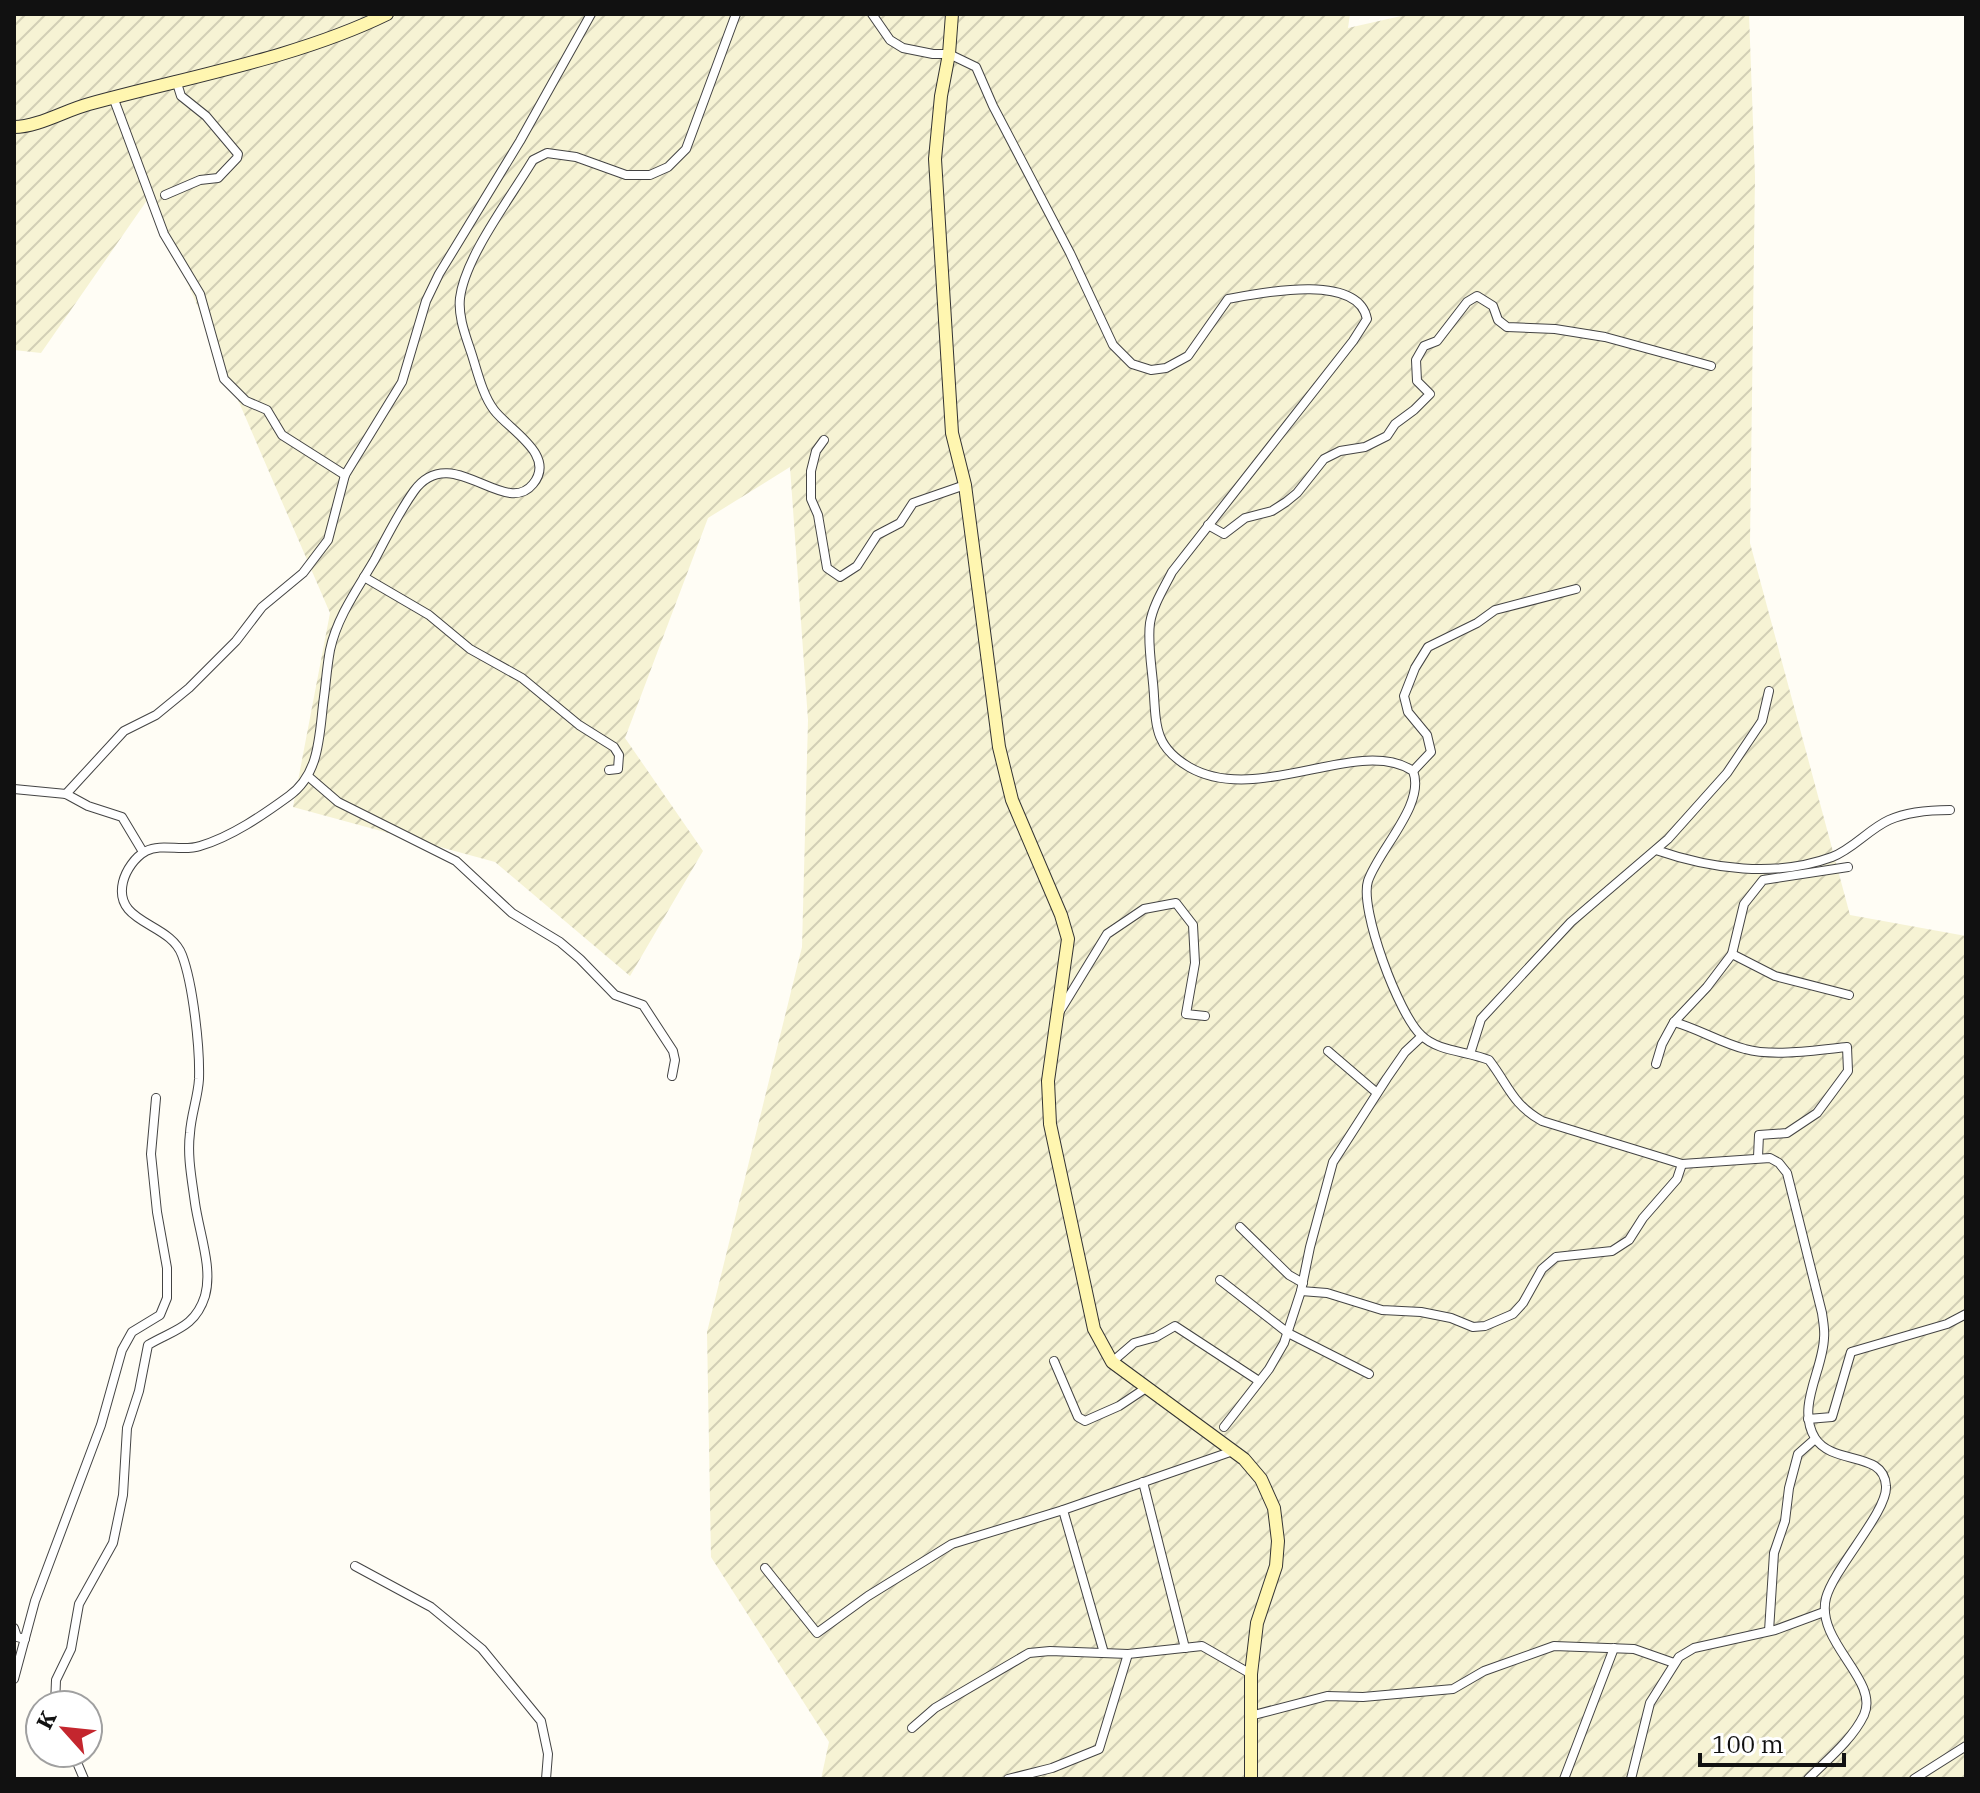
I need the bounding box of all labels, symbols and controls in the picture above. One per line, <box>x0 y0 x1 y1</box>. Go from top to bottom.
north arrow <box>24 1689 104 1769</box>
text: K <box>29 1705 63 1734</box>
scale bar <box>1700 1717 1844 1767</box>
text: 100 m <box>1712 1728 1784 1760</box>

